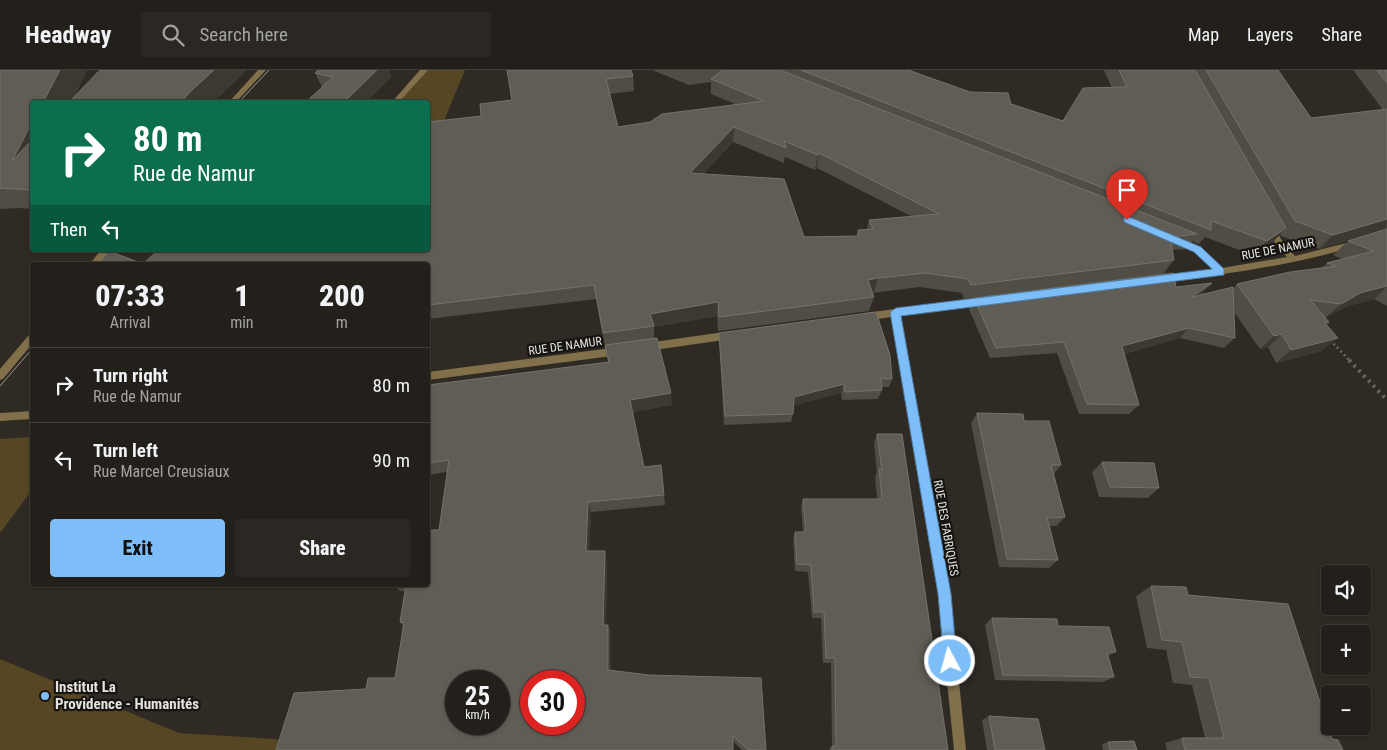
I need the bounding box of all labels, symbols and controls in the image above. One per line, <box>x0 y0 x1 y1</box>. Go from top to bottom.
search box <box>141 12 491 57</box>
text: Headway <box>25 21 111 49</box>
icon: search <box>159 21 187 49</box>
text: Search here <box>199 23 288 46</box>
text: Map <box>1188 24 1219 45</box>
text: Layers <box>1247 24 1294 45</box>
text: Share <box>1322 24 1362 45</box>
text: 80 m <box>133 119 202 160</box>
icon: right <box>50 120 115 185</box>
text: Rue de Namur <box>133 161 255 186</box>
pin <box>1106 169 1148 220</box>
icon: arrive <box>1113 176 1141 204</box>
icon: left <box>97 215 125 243</box>
text: Then <box>50 218 87 241</box>
street label: RUE DE NAMUR <box>1240 235 1316 263</box>
text: 07:33 <box>95 278 165 313</box>
text: 1 <box>234 278 249 313</box>
text: 200 <box>319 278 365 313</box>
text: Arrival <box>110 313 150 332</box>
text: min <box>230 313 254 332</box>
text: m <box>336 313 348 332</box>
street label: RUE DE NAMUR <box>527 334 603 358</box>
text: Turn right <box>93 364 168 387</box>
icon: right <box>50 371 78 399</box>
text: 80 m <box>373 374 410 397</box>
text: Rue de Namur <box>93 387 182 406</box>
text: Turn left <box>93 439 158 462</box>
icon: left <box>50 446 78 474</box>
text: 90 m <box>373 449 410 472</box>
text: Rue Marcel Creusiaux <box>93 462 230 481</box>
street label: RUE DES FABRIQUES <box>931 479 961 577</box>
button: Exit <box>50 519 225 577</box>
button: Share <box>235 519 410 577</box>
map controls <box>1321 565 1371 735</box>
button: sound <box>1321 565 1371 615</box>
button: + <box>1321 625 1371 675</box>
position arrow <box>923 634 975 686</box>
speed limit sign: 30 <box>520 670 585 735</box>
place label: Institut La Providence - Humanités <box>55 678 199 713</box>
text: 25 <box>465 682 490 711</box>
button: − <box>1321 685 1371 735</box>
marker: Institut La Providence - Humanités <box>39 690 51 702</box>
text: km/h <box>465 708 490 722</box>

